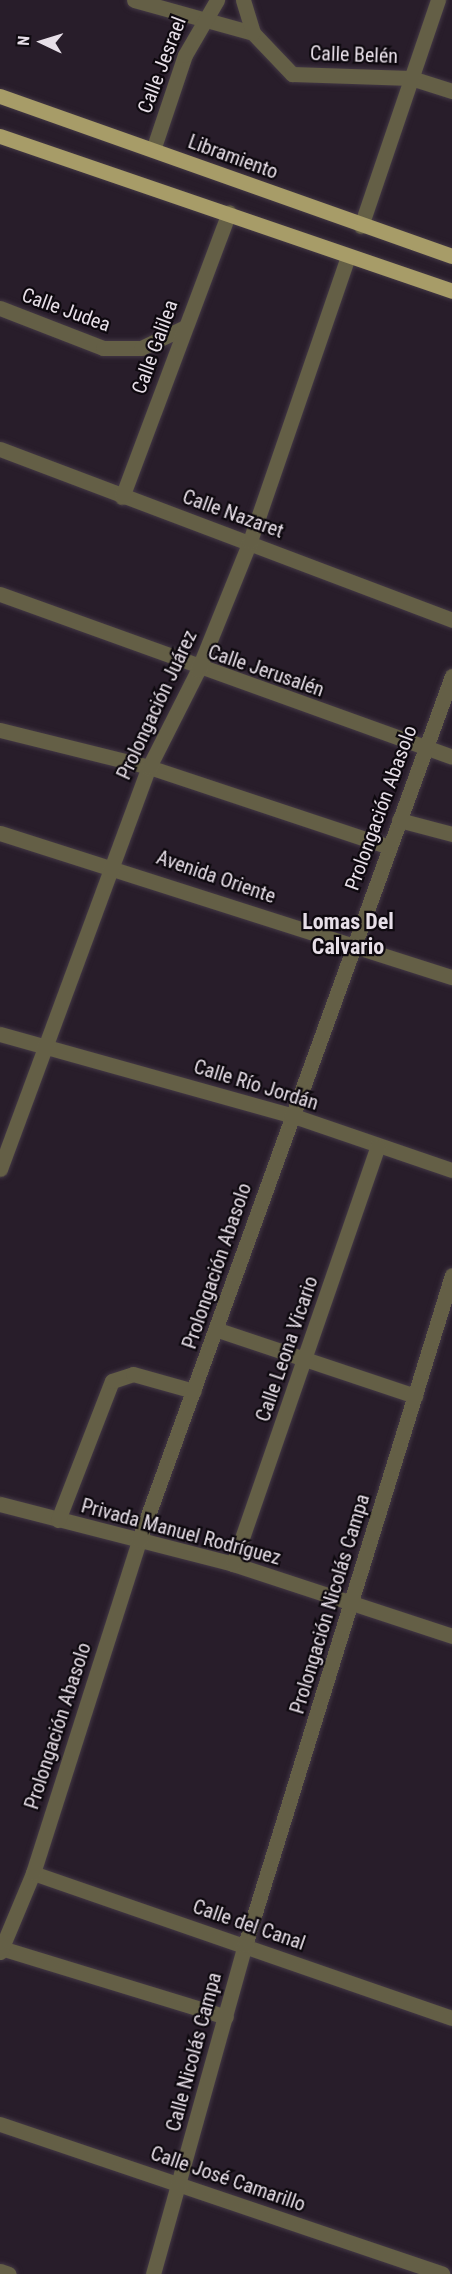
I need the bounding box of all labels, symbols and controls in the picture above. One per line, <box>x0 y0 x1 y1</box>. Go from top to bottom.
north arrow <box>12 12 72 72</box>
street label: Calle Jesrael <box>133 13 191 117</box>
text: N <box>14 35 33 46</box>
street label: Calle Belén <box>310 41 398 69</box>
street label: Libramiento <box>185 130 281 184</box>
street label: Calle Judea <box>19 283 113 337</box>
street label: Calle Galilea <box>127 297 183 397</box>
street label: Calle Nazaret <box>179 485 287 543</box>
street label: Prolongación Juárez <box>112 627 202 783</box>
street label: Calle Jerusalén <box>205 640 327 702</box>
street label: Prolongación Abasolo <box>340 722 422 894</box>
street label: Avenida Oriente <box>153 845 279 909</box>
district label: Lomas Del Calvario <box>302 908 394 960</box>
street label: Calle Río Jordán <box>191 1055 321 1115</box>
street label: Prolongación Abasolo <box>177 1180 257 1352</box>
street label: Calle Leona Vicario <box>251 1273 323 1425</box>
street label: Prolongación Nicolás Campa <box>285 1491 375 1717</box>
street label: Privada Manuel Rodríguez <box>79 1494 283 1570</box>
street label: Prolongación Abasolo <box>20 1640 96 1812</box>
street label: Calle del Canal <box>190 1895 308 1955</box>
street label: Calle Nicolás Campa <box>161 1970 227 2134</box>
street label: Calle José Camarillo <box>147 2141 309 2217</box>

